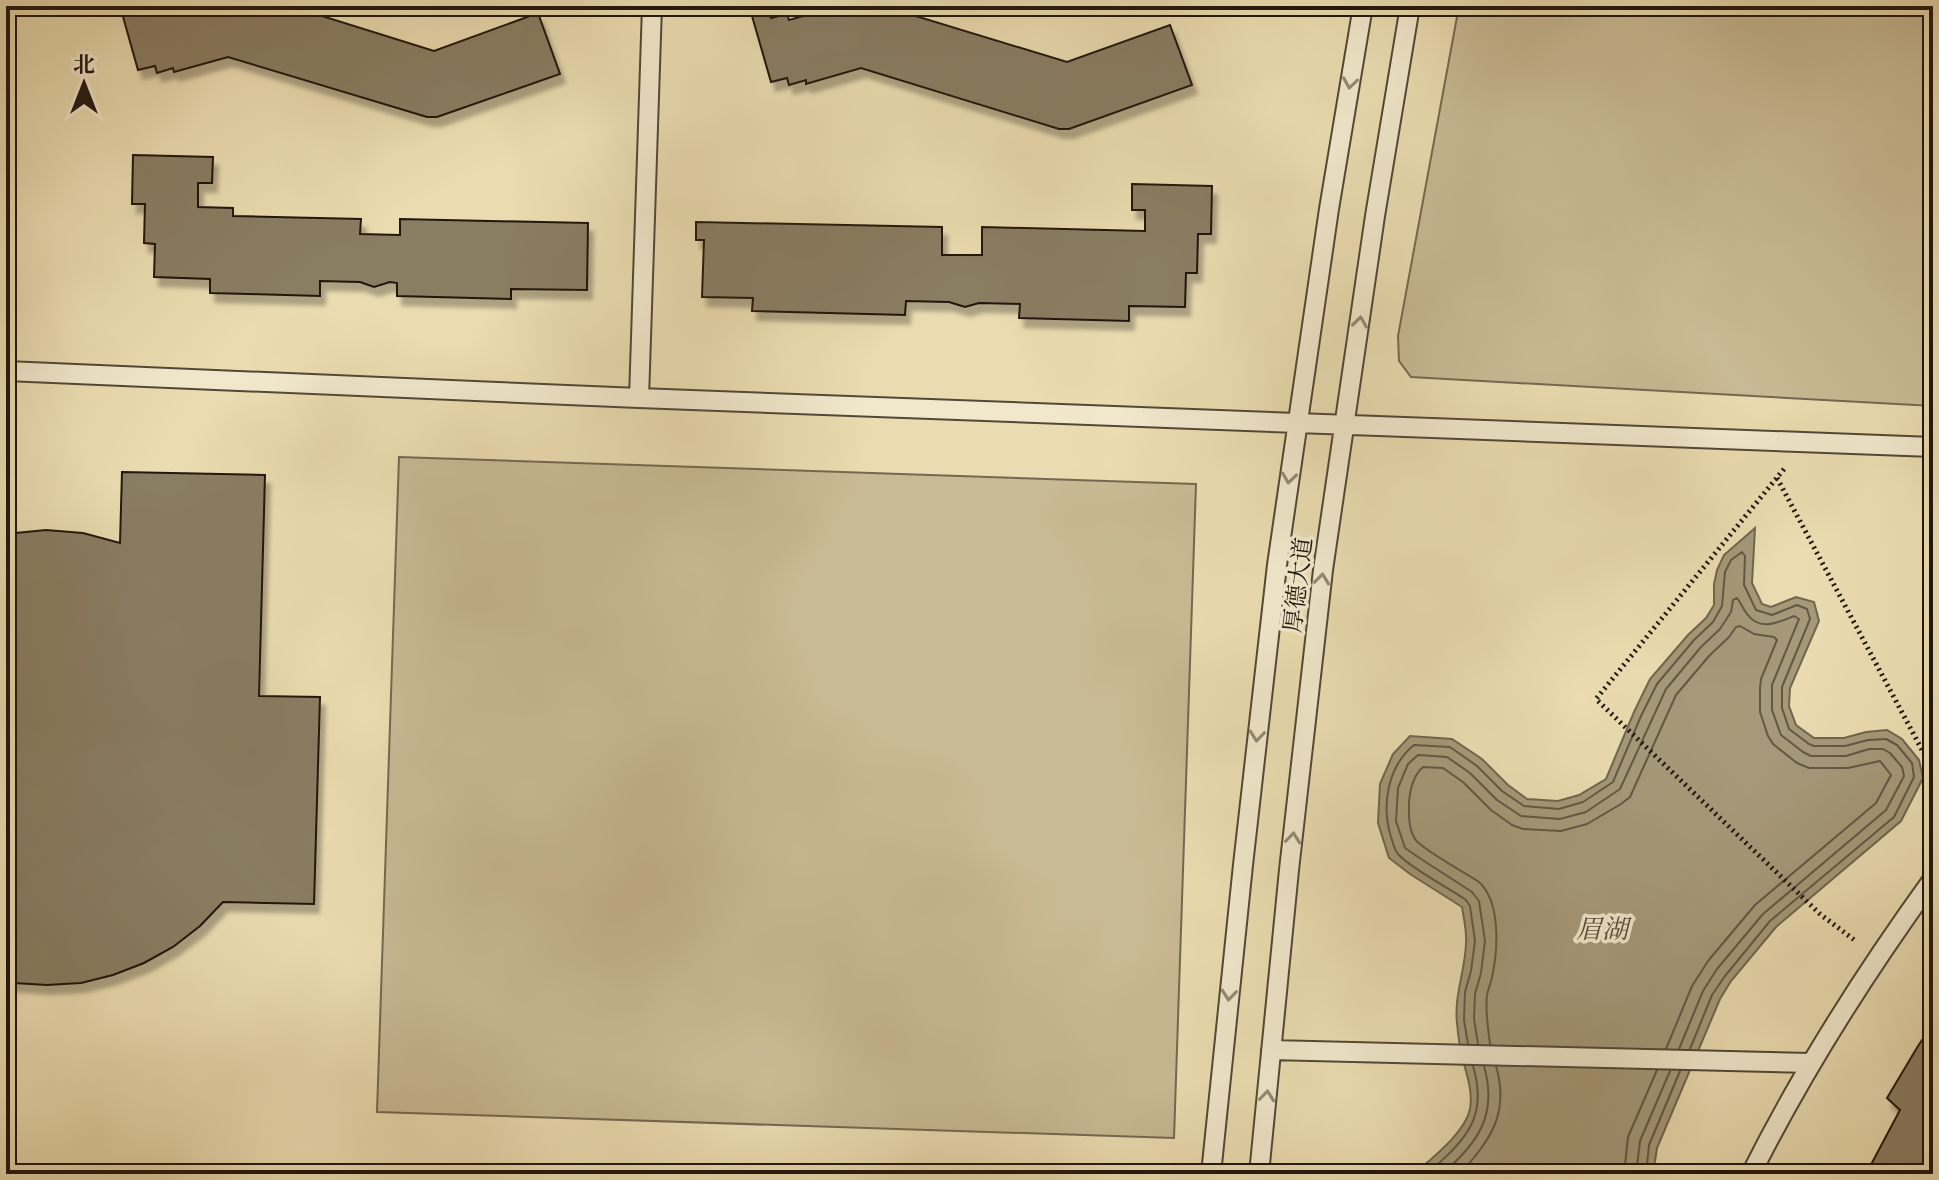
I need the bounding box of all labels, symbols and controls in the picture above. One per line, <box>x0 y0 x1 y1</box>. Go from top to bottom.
north arrow <box>44 44 124 124</box>
text: 北 <box>73 51 95 78</box>
one-way arrow <box>1342 76 1359 90</box>
one-way arrow <box>1350 315 1367 329</box>
one-way arrow <box>1281 471 1298 485</box>
street label: 厚德大道 <box>1277 536 1318 634</box>
one-way arrow <box>1314 572 1331 585</box>
one-way arrow <box>1249 730 1266 743</box>
one-way arrow <box>1285 831 1302 844</box>
water label: 眉湖 <box>1576 913 1632 945</box>
one-way arrow <box>1221 989 1238 1002</box>
one-way arrow <box>1258 1089 1275 1102</box>

